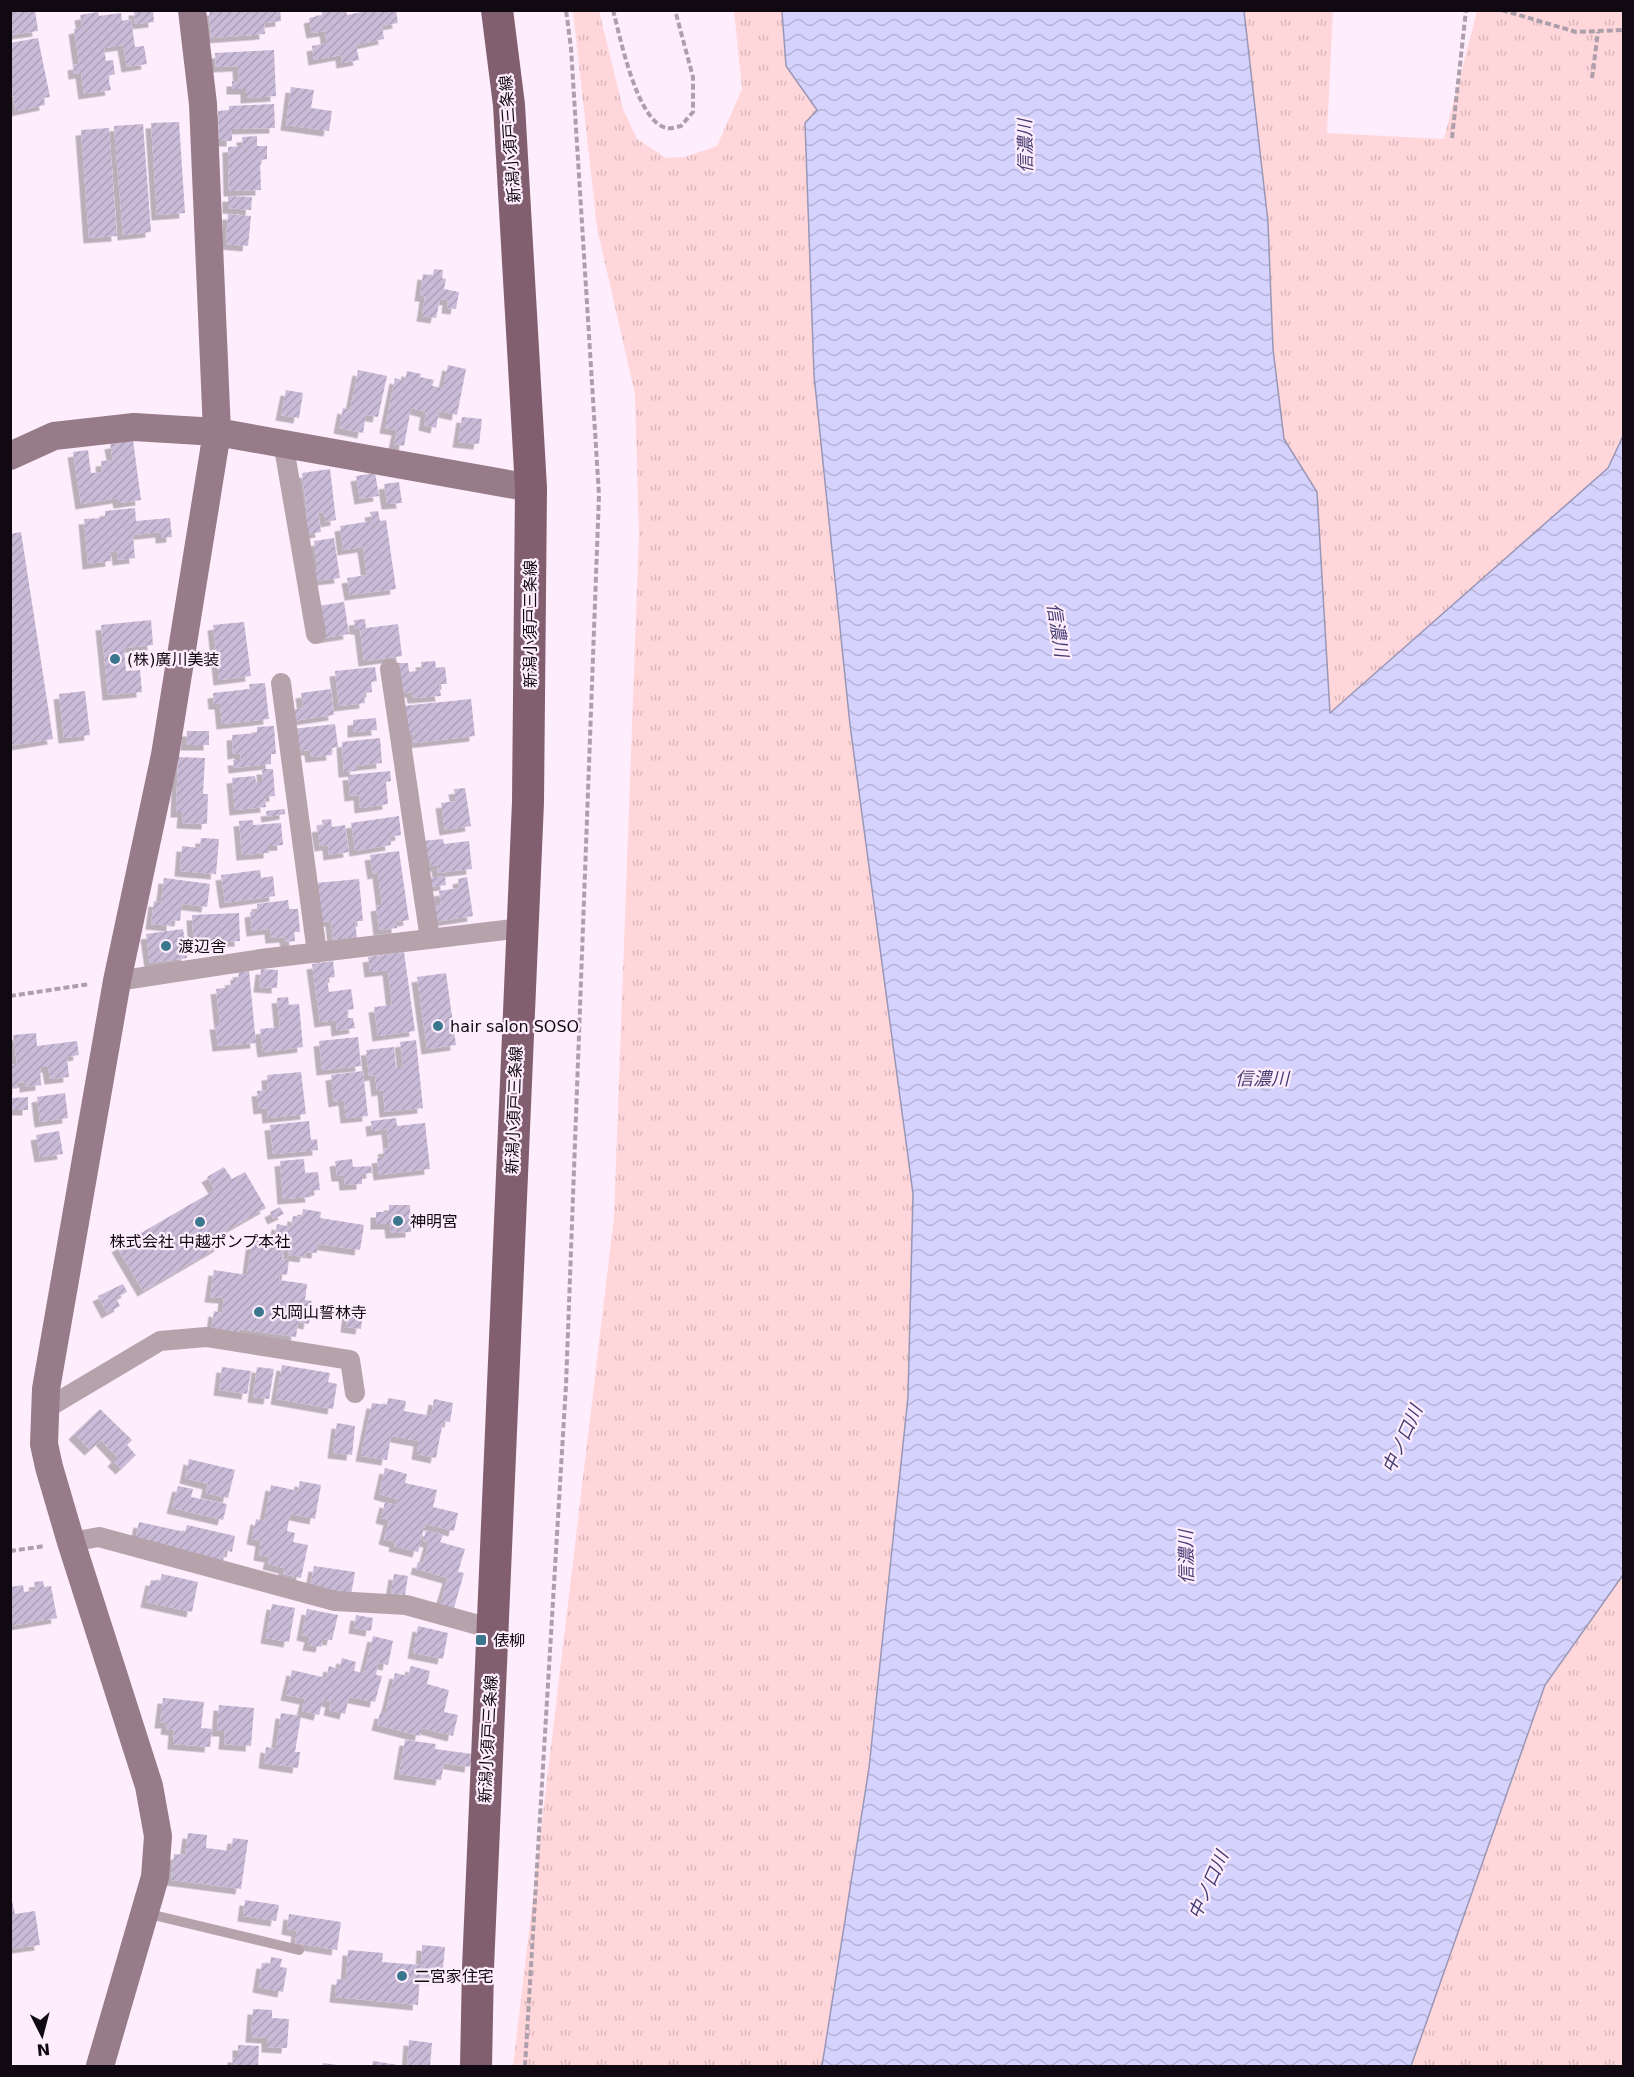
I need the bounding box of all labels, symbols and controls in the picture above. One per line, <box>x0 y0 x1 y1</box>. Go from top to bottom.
street label: 新潟小須戸三条線 <box>496 74 524 204</box>
water label: 信濃川 <box>1014 117 1036 173</box>
street label: 新潟小須戸三条線 <box>521 560 540 688</box>
water label: 信濃川 <box>1043 602 1073 660</box>
place label: (株)廣川美装 <box>127 650 220 669</box>
marker: (株)廣川美装 <box>108 652 122 666</box>
place label: 渡辺舎 <box>178 937 226 956</box>
marker: 渡辺舎 <box>159 939 173 953</box>
place label: hair salon SOSO <box>450 1017 579 1036</box>
marker: hair salon SOSO <box>431 1019 445 1033</box>
street label: 新潟小須戸三条線 <box>502 1046 526 1174</box>
water label: 信濃川 <box>1235 1068 1291 1089</box>
place label: 神明宮 <box>410 1212 458 1231</box>
marker: 神明宮 <box>391 1214 405 1228</box>
marker: 株式会社 中越ポンプ本社 <box>193 1215 207 1229</box>
place label: 株式会社 中越ポンプ本社 <box>110 1232 290 1251</box>
place label: 丸岡山誓林寺 <box>271 1303 367 1322</box>
marker: 丸岡山誓林寺 <box>252 1305 266 1319</box>
water label: 中ノ口川 <box>1378 1400 1427 1476</box>
water label: 信濃川 <box>1175 1528 1197 1584</box>
place label: 俵柳 <box>493 1631 525 1650</box>
marker: 俵柳 <box>474 1633 488 1647</box>
street label: 新潟小須戸三条線 <box>475 1675 501 1803</box>
water label: 中ノ口川 <box>1184 1846 1233 1922</box>
place label: 二宮家住宅 <box>414 1967 494 1986</box>
marker: 二宮家住宅 <box>395 1969 409 1983</box>
north arrow <box>12 2005 72 2065</box>
text: N <box>36 2039 51 2060</box>

